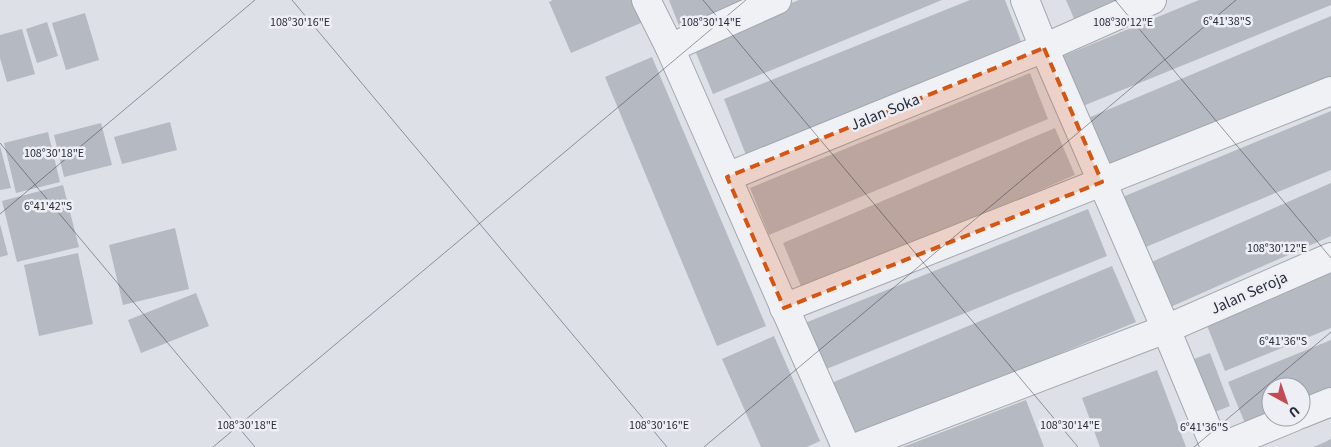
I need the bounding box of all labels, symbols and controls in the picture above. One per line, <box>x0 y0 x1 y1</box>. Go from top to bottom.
text: 6°41'38"S <box>1203 13 1251 30</box>
text: 108°30'16"E <box>270 14 330 31</box>
text: 108°30'14"E <box>681 14 741 31</box>
text: 108°30'12"E <box>1093 14 1153 31</box>
street label: Jalan Soka <box>847 88 923 136</box>
text: 108°30'18"E <box>24 145 84 162</box>
text: 6°41'42"S <box>24 198 72 215</box>
text: 108°30'12"E <box>1247 240 1307 257</box>
street label: Jalan Seroja <box>1207 266 1291 320</box>
text: 6°41'36"S <box>1259 333 1307 350</box>
north arrow <box>1261 377 1311 427</box>
text: U <box>1284 401 1304 422</box>
text: 108°30'18"E <box>217 417 277 434</box>
text: 108°30'16"E <box>629 417 689 434</box>
text: 108°30'14"E <box>1040 417 1100 434</box>
text: 6°41'36"S <box>1180 419 1228 436</box>

